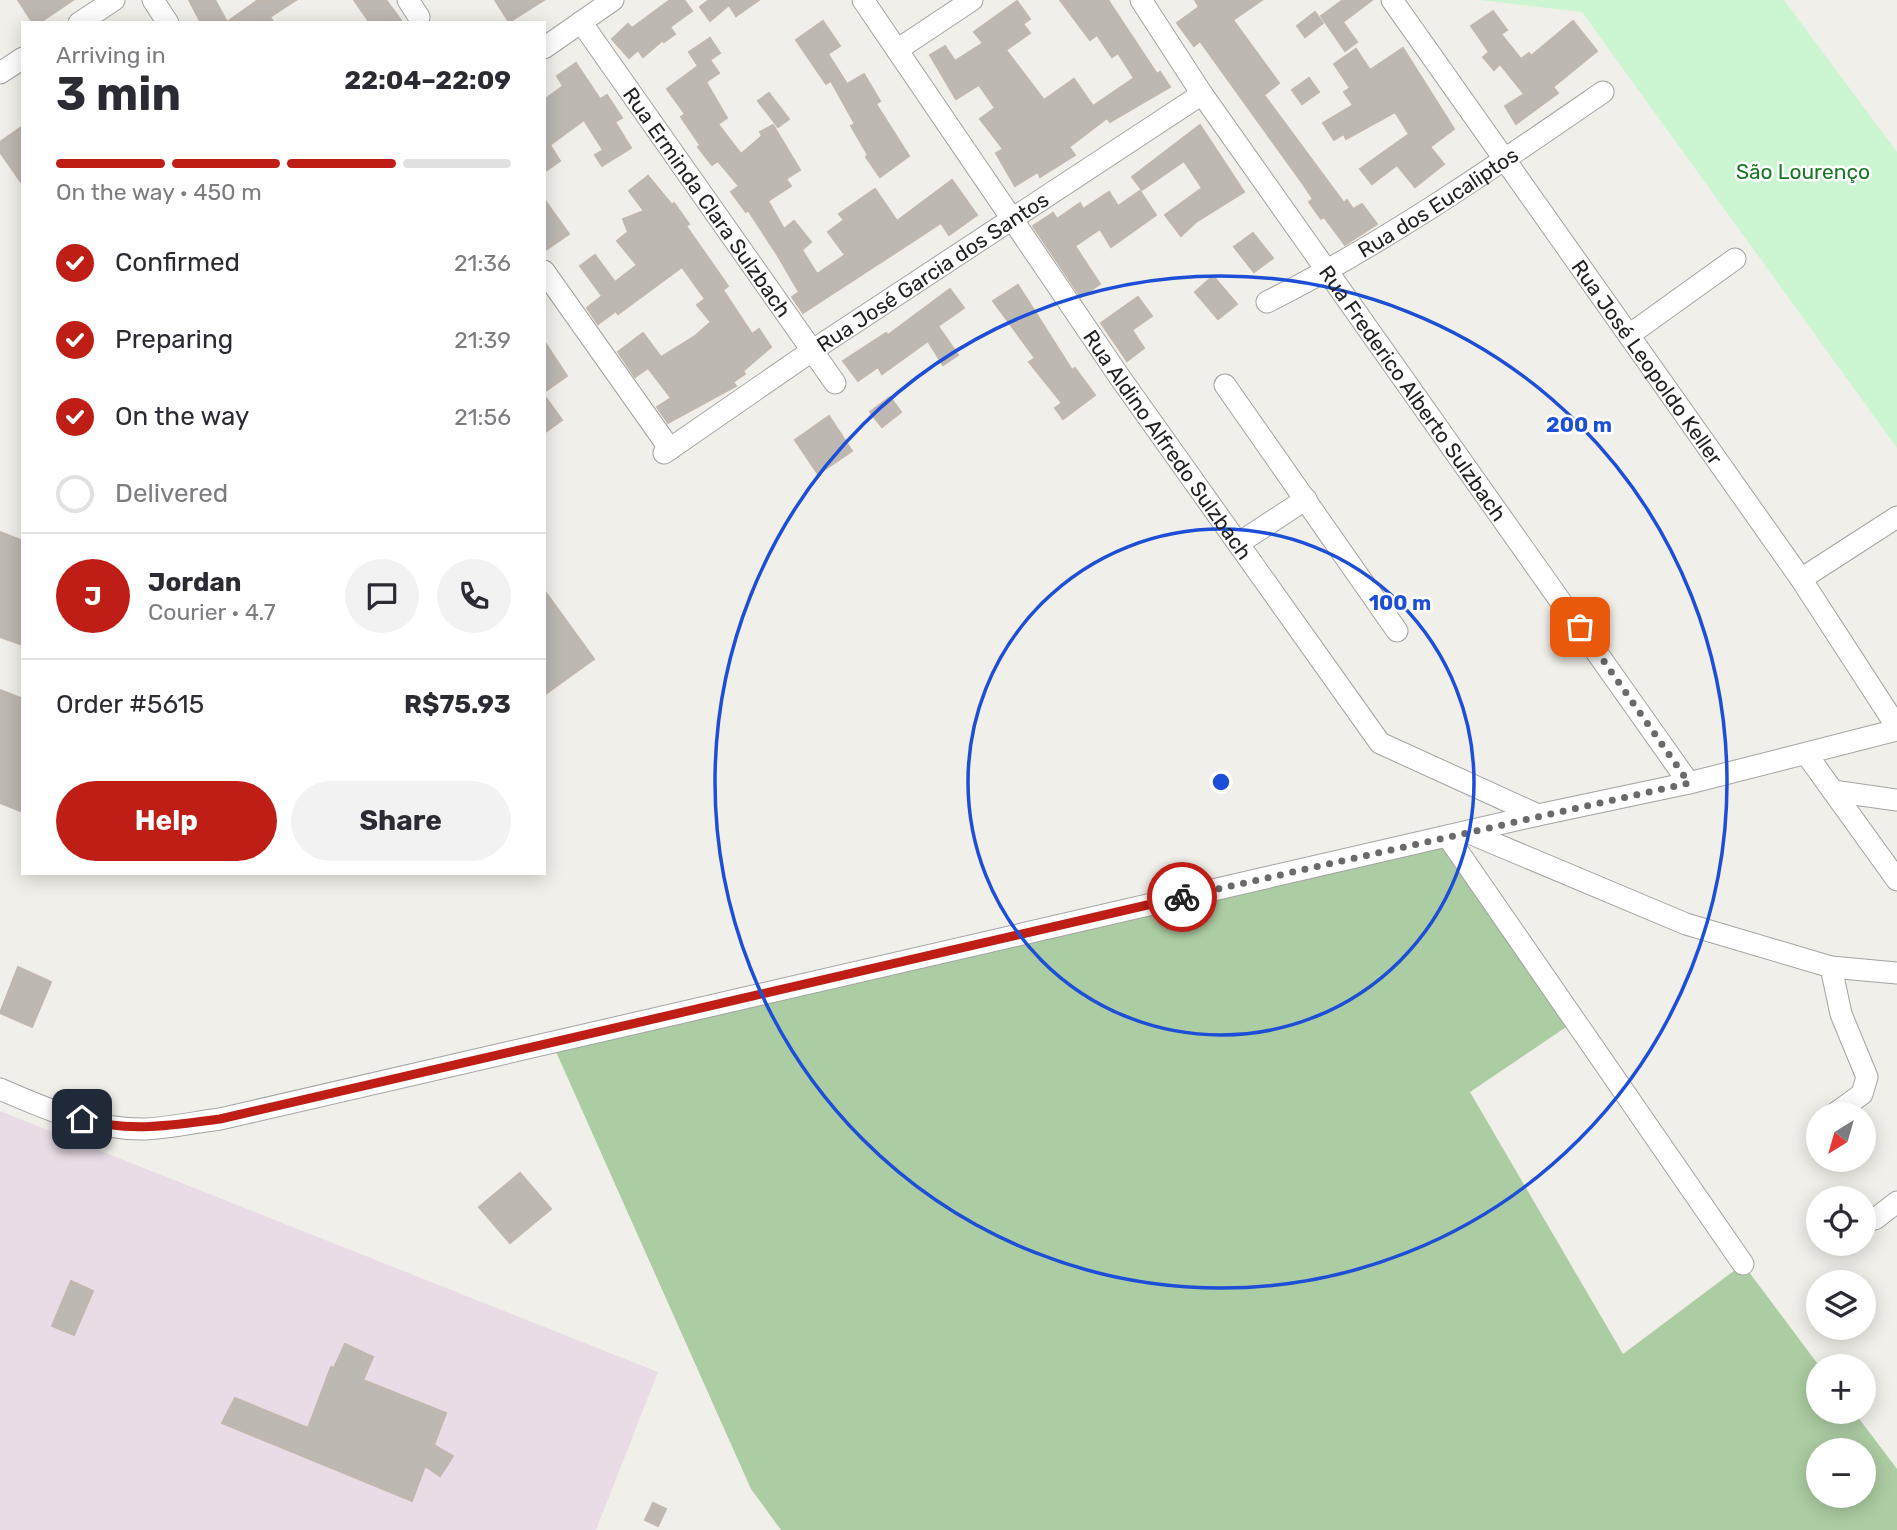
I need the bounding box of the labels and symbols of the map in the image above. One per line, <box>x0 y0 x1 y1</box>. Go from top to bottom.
street label: Rua Erminda Clara Sulzbach <box>618 82 797 322</box>
street label: Rua dos Eucaliptos <box>1353 141 1523 262</box>
park label: São Lourenço <box>1736 159 1870 184</box>
street label: Rua José Garcia dos Santos <box>812 186 1053 357</box>
street label: Rua José Leopoldo Keller <box>1567 255 1728 469</box>
street label: Rua Frederico Alberto Sulzbach <box>1314 260 1512 525</box>
street label: Rua Aldino Alfredo Sulzbach <box>1079 325 1258 564</box>
text: 200 m <box>1546 412 1612 437</box>
text: 100 m <box>1369 590 1431 615</box>
pin <box>1550 597 1610 657</box>
centre of rings <box>1209 770 1233 794</box>
courier <box>1147 862 1217 932</box>
pin <box>52 1089 112 1149</box>
north arrow <box>1806 1102 1876 1172</box>

